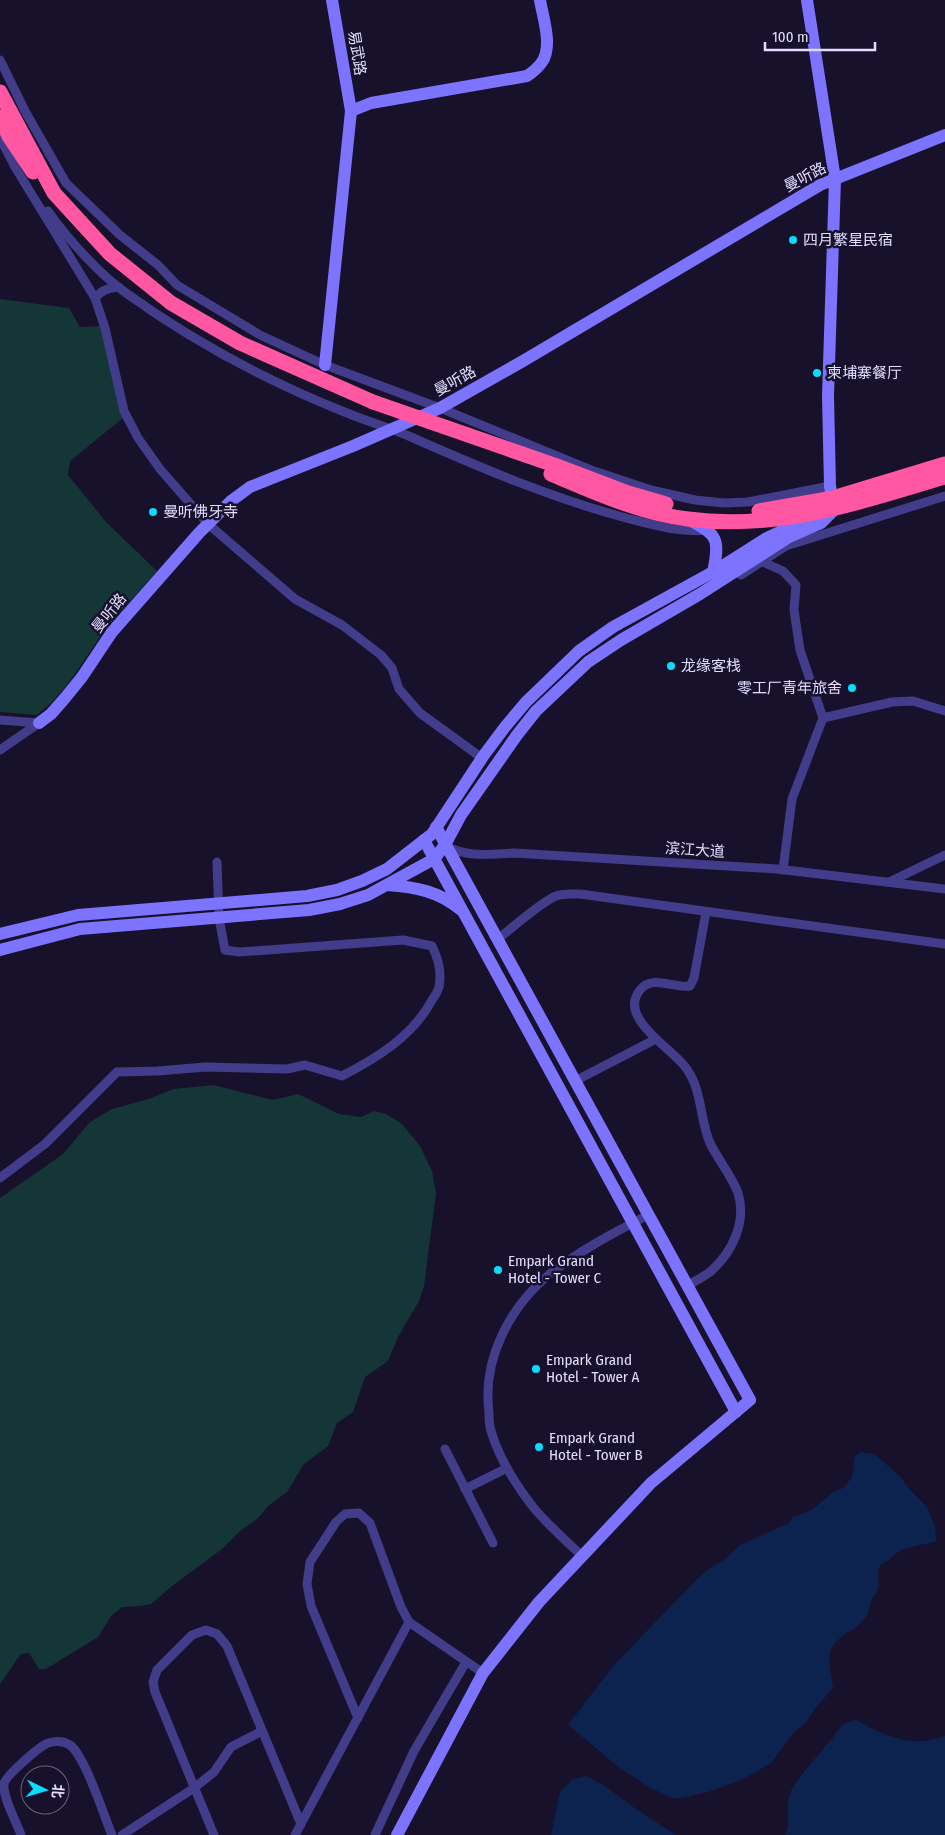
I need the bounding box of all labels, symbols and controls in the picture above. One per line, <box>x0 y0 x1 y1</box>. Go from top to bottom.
scale bar <box>765 20 875 52</box>
text: 100 m <box>772 28 809 46</box>
street label: 易武路 <box>345 29 369 77</box>
street label: 曼听路 <box>781 158 829 196</box>
place label: 四月繁星民宿 <box>803 231 893 249</box>
marker: 四月繁星民宿 <box>787 234 799 246</box>
street label: 曼听路 <box>431 362 479 400</box>
place label: 柬埔寨餐厅 <box>827 364 902 382</box>
marker: 柬埔寨餐厅 <box>811 367 823 379</box>
place label: 曼听佛牙寺 <box>163 503 238 521</box>
marker: 曼听佛牙寺 <box>147 506 159 518</box>
street label: 曼听路 <box>88 590 130 636</box>
place label: 龙缘客栈 <box>681 657 741 675</box>
marker: 龙缘客栈 <box>665 660 677 672</box>
place label: 零工厂青年旅舍 <box>737 679 842 697</box>
marker: 零工厂青年旅舍 <box>846 682 858 694</box>
street label: 滨江大道 <box>664 839 726 861</box>
place label: Empark Grand Hotel - Tower C <box>508 1252 602 1287</box>
marker: Empark Grand Hotel - Tower C <box>492 1264 504 1276</box>
place label: Empark Grand Hotel - Tower A <box>546 1351 640 1386</box>
marker: Empark Grand Hotel - Tower A <box>530 1363 542 1375</box>
place label: Empark Grand Hotel - Tower B <box>549 1429 643 1464</box>
marker: Empark Grand Hotel - Tower B <box>533 1441 545 1453</box>
north arrow <box>20 1765 70 1815</box>
text: 北 <box>48 1783 67 1799</box>

